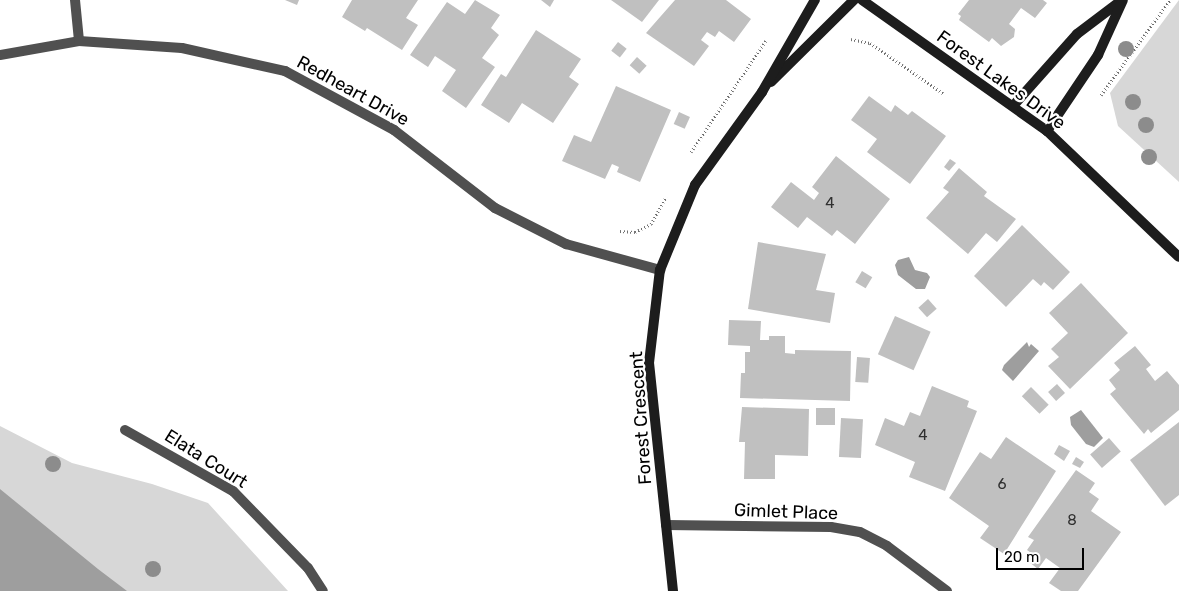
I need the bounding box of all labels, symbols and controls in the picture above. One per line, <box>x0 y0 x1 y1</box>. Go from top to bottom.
street label: Forest Lakes Drive <box>932 26 1070 134</box>
street label: Redheart Drive <box>293 51 413 131</box>
house number: 4 <box>825 195 835 213</box>
street label: Forest Crescent <box>626 351 656 485</box>
street label: Elata Court <box>161 425 251 493</box>
house number: 4 <box>918 427 928 445</box>
house number: 6 <box>997 476 1007 494</box>
street label: Gimlet Place <box>733 499 839 525</box>
house number: 8 <box>1067 512 1077 530</box>
scale bar <box>999 538 1086 570</box>
text: 20 m <box>1004 548 1039 566</box>

